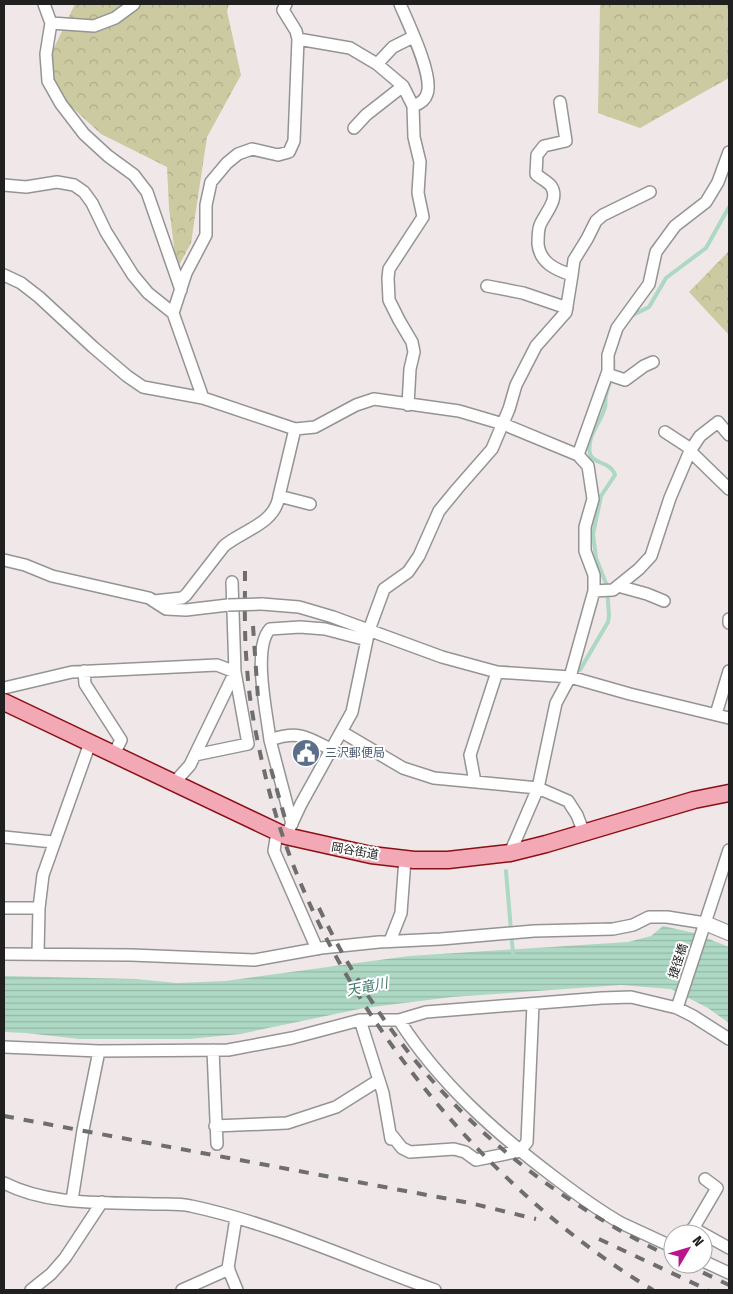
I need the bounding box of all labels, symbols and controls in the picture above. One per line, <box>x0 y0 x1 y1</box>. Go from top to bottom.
public building icon: 三沢郵便局 <box>291 738 321 768</box>
place label: 三沢郵便局 <box>325 746 385 760</box>
street label: 岡谷街道 <box>330 840 380 862</box>
street label: 捷径橋 <box>666 942 690 980</box>
water label: 天竜川 <box>345 974 391 999</box>
north arrow <box>663 1224 713 1274</box>
text: N <box>689 1233 707 1250</box>

